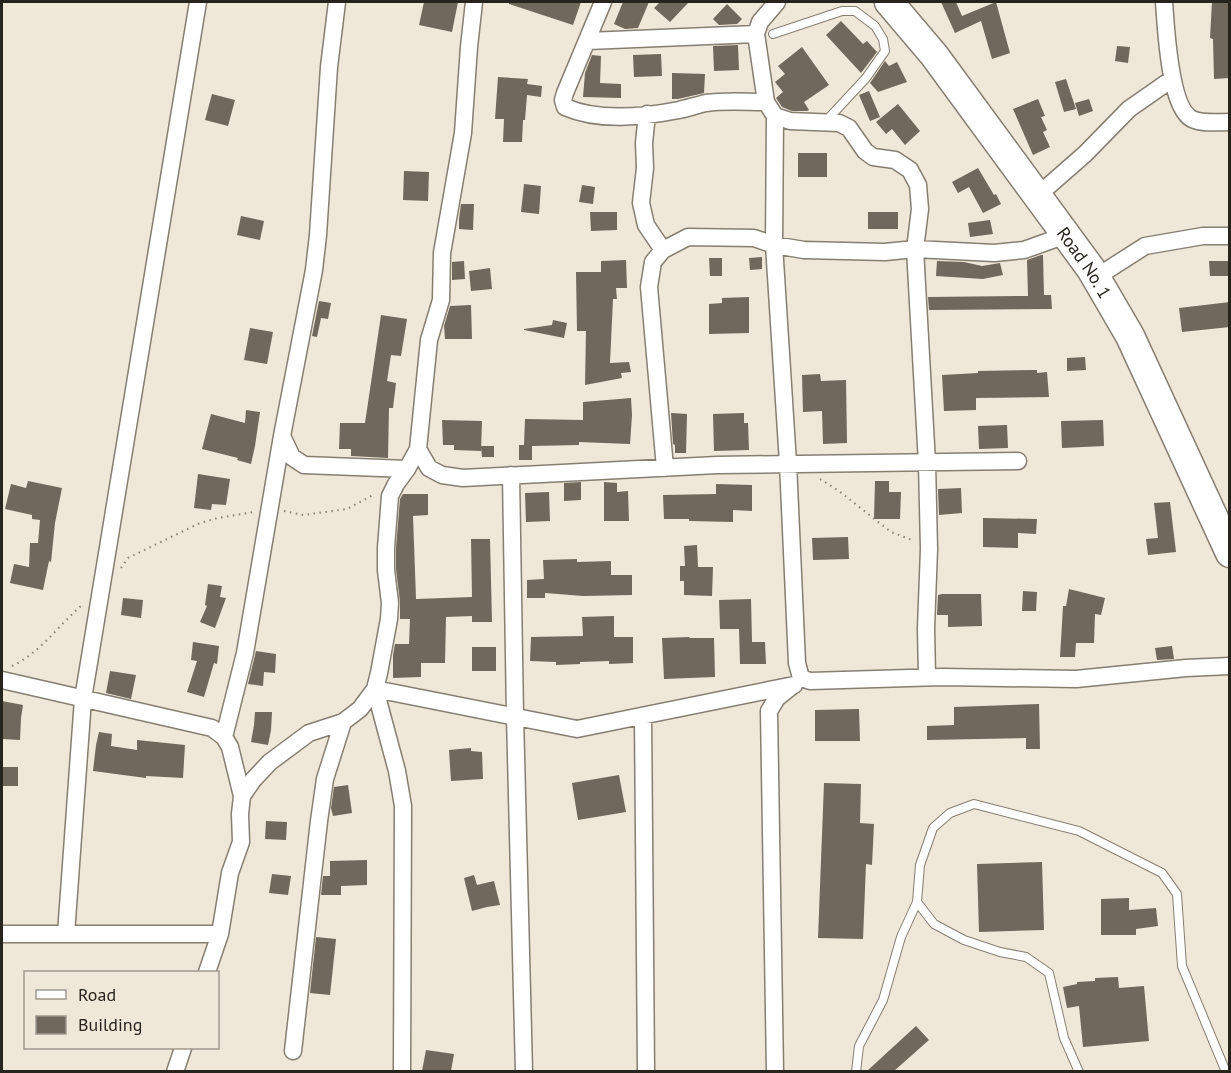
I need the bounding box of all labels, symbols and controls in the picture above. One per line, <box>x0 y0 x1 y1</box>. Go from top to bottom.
street label: Road No. 1 <box>1052 222 1117 302</box>
legend <box>24 971 219 1049</box>
text: Road <box>78 983 116 1006</box>
text: Building <box>78 1013 142 1036</box>

